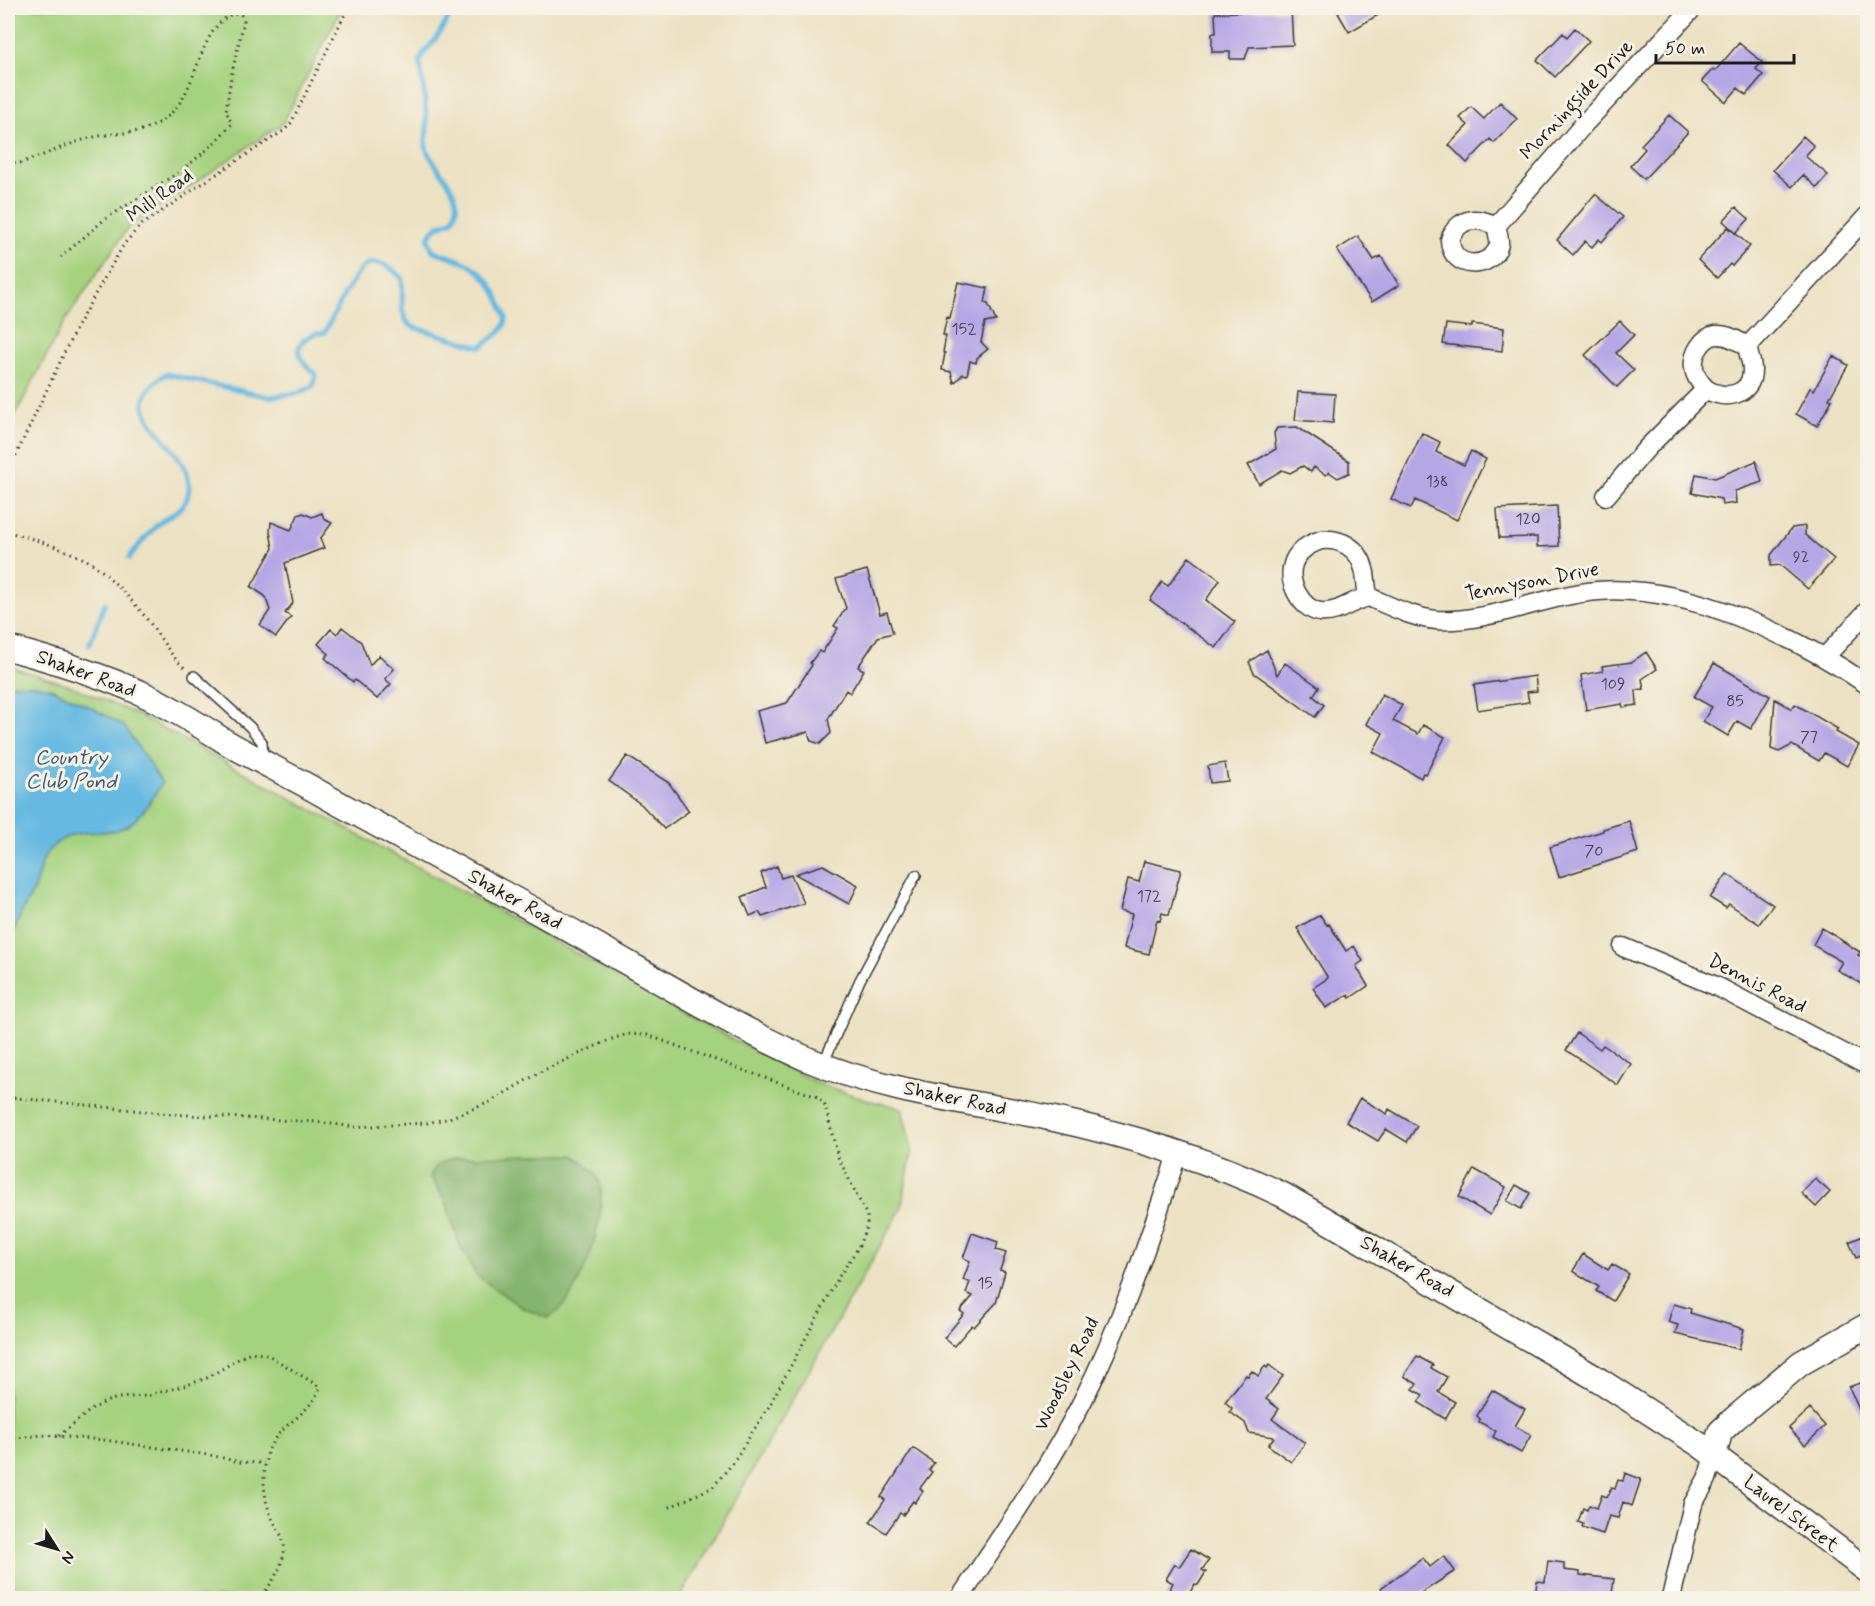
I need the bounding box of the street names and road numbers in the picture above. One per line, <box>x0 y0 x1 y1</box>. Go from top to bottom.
street label: Morningside Drive <box>1514 34 1641 168</box>
street label: Mill Road <box>121 163 199 229</box>
street label: Tennyson Drive <box>1463 556 1601 608</box>
street label: Shaker Road <box>32 643 140 705</box>
street label: Shaker Road <box>463 863 567 937</box>
street label: Dennis Road <box>1703 948 1811 1020</box>
street label: Shaker Road <box>901 1075 1009 1123</box>
street label: Shaker Road <box>1355 1229 1459 1305</box>
street label: Woodsley Road <box>1028 1313 1106 1435</box>
street label: Laurel Street <box>1738 1469 1845 1559</box>

